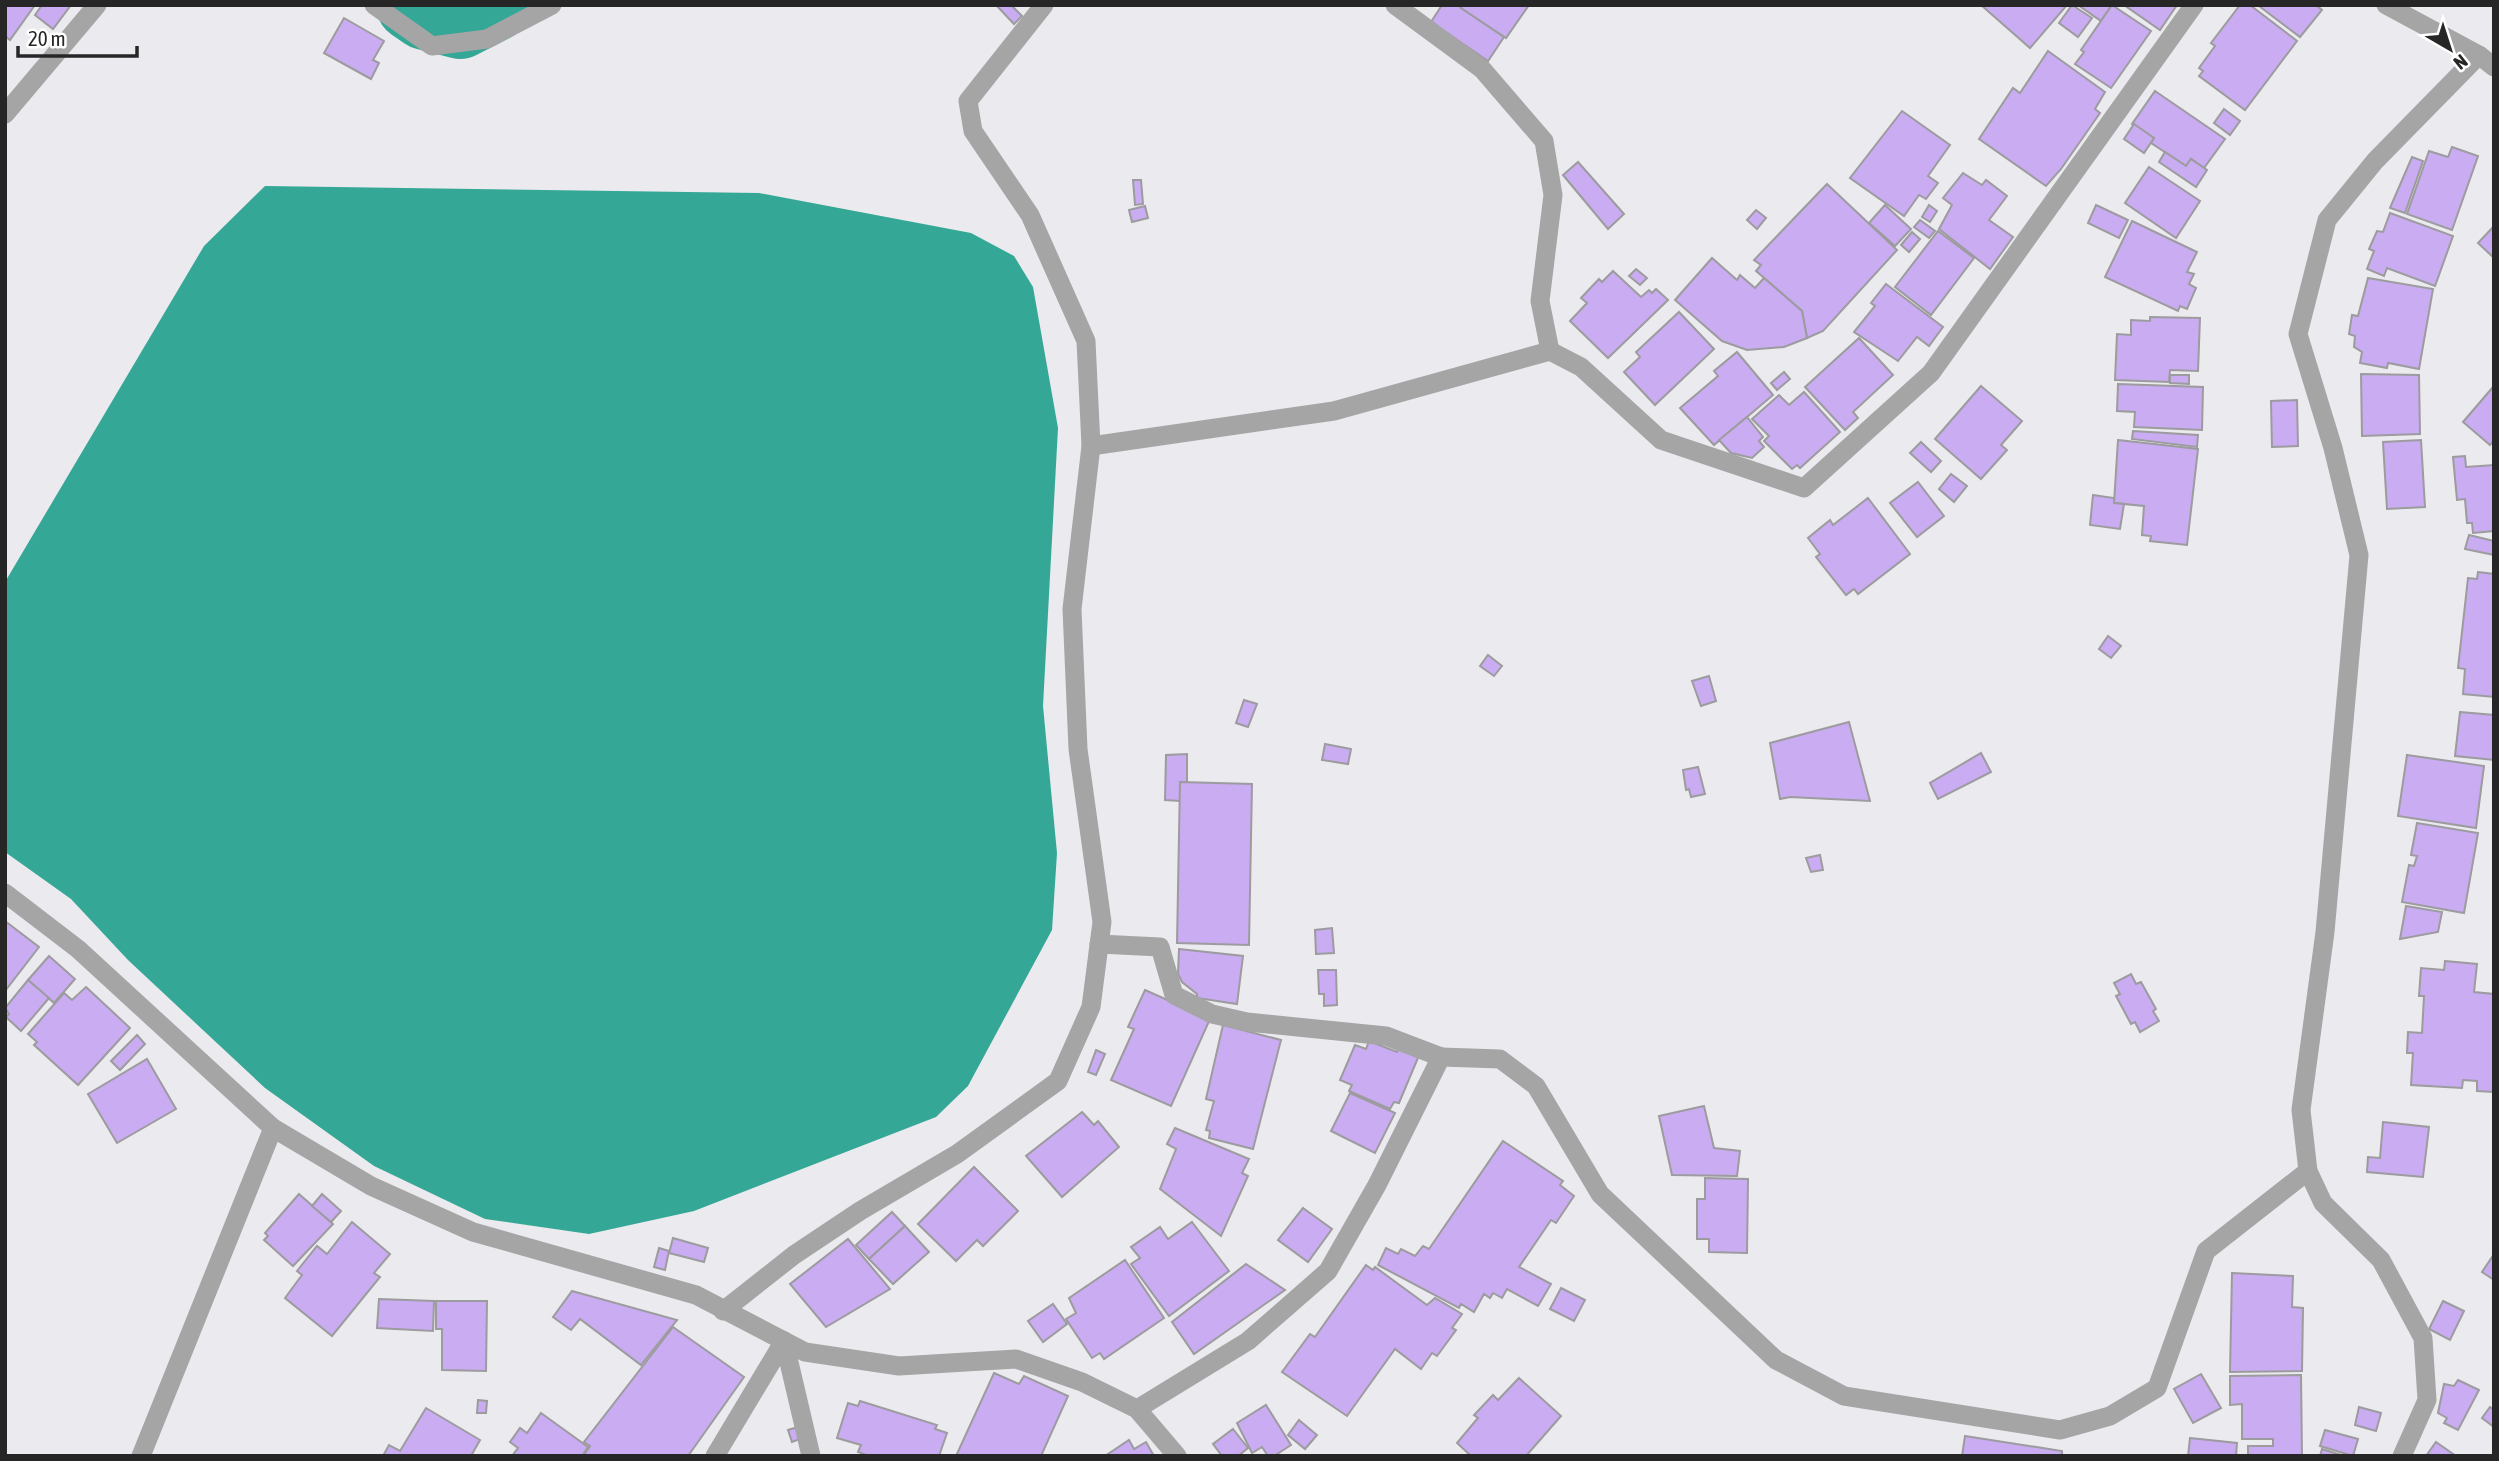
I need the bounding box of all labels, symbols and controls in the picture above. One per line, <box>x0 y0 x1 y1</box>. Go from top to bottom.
scale bar <box>18 14 136 58</box>
north arrow <box>2415 14 2485 84</box>
text: 20 m <box>28 26 66 50</box>
text: N <box>2449 50 2472 74</box>

